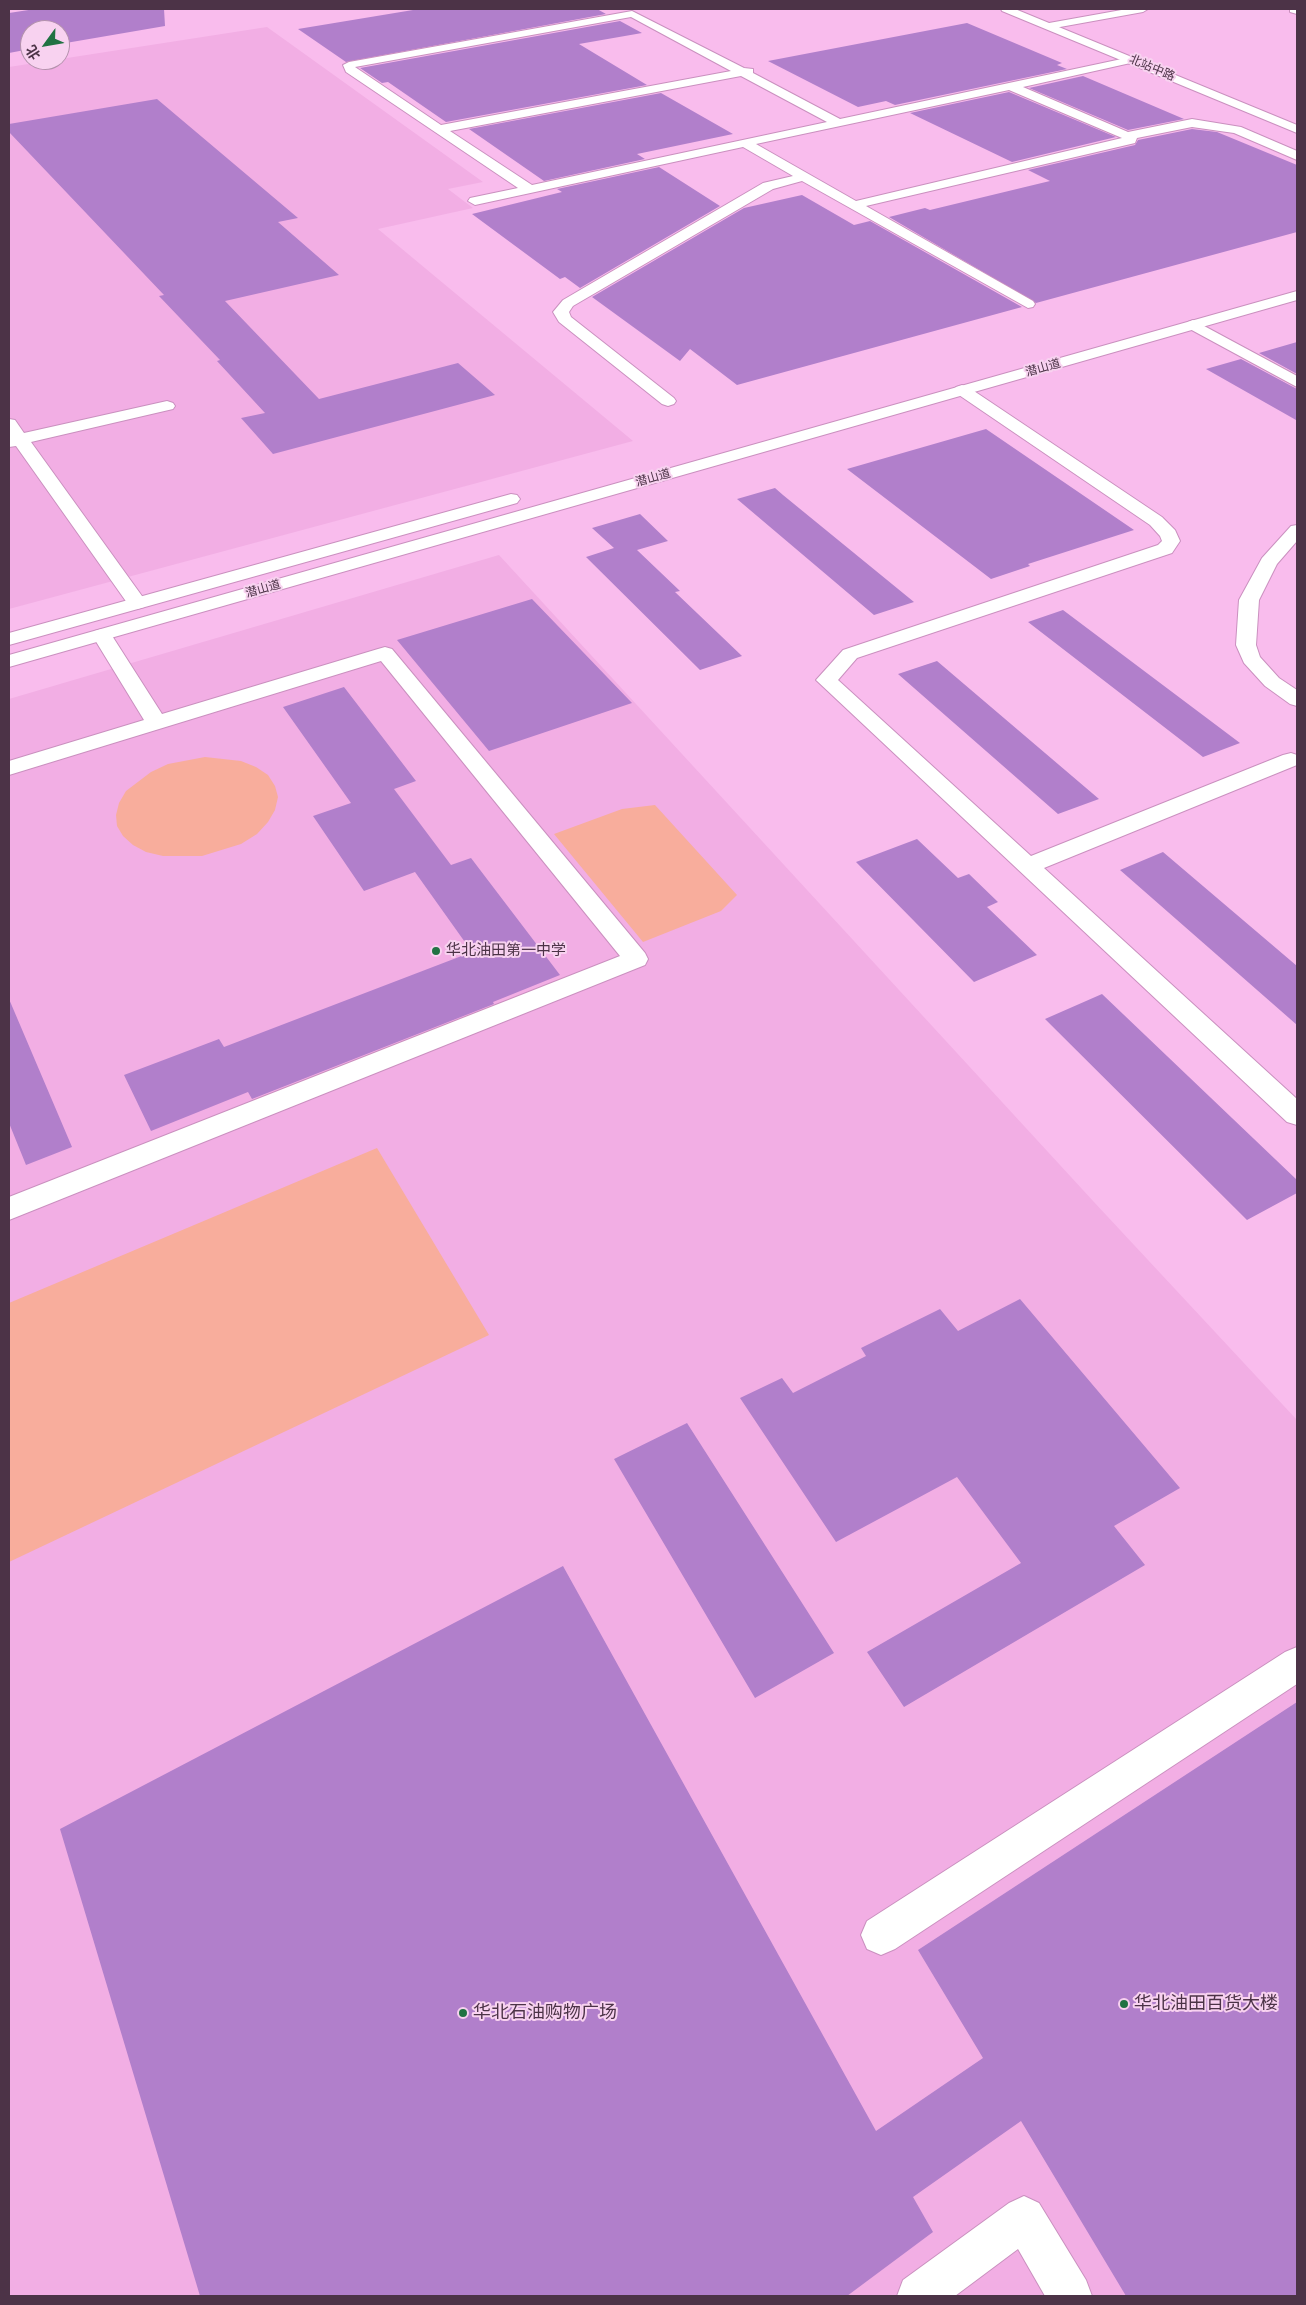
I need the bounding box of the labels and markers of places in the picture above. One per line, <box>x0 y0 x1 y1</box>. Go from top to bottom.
place label: 华北油田第一中学 <box>446 942 566 960</box>
marker: 华北油田第一中学 <box>430 945 442 957</box>
place label: 华北油田百货大楼 <box>1134 1993 1278 2015</box>
marker: 华北油田百货大楼 <box>1118 1998 1130 2010</box>
place label: 华北石油购物广场 <box>473 2002 617 2024</box>
marker: 华北石油购物广场 <box>457 2007 469 2019</box>

